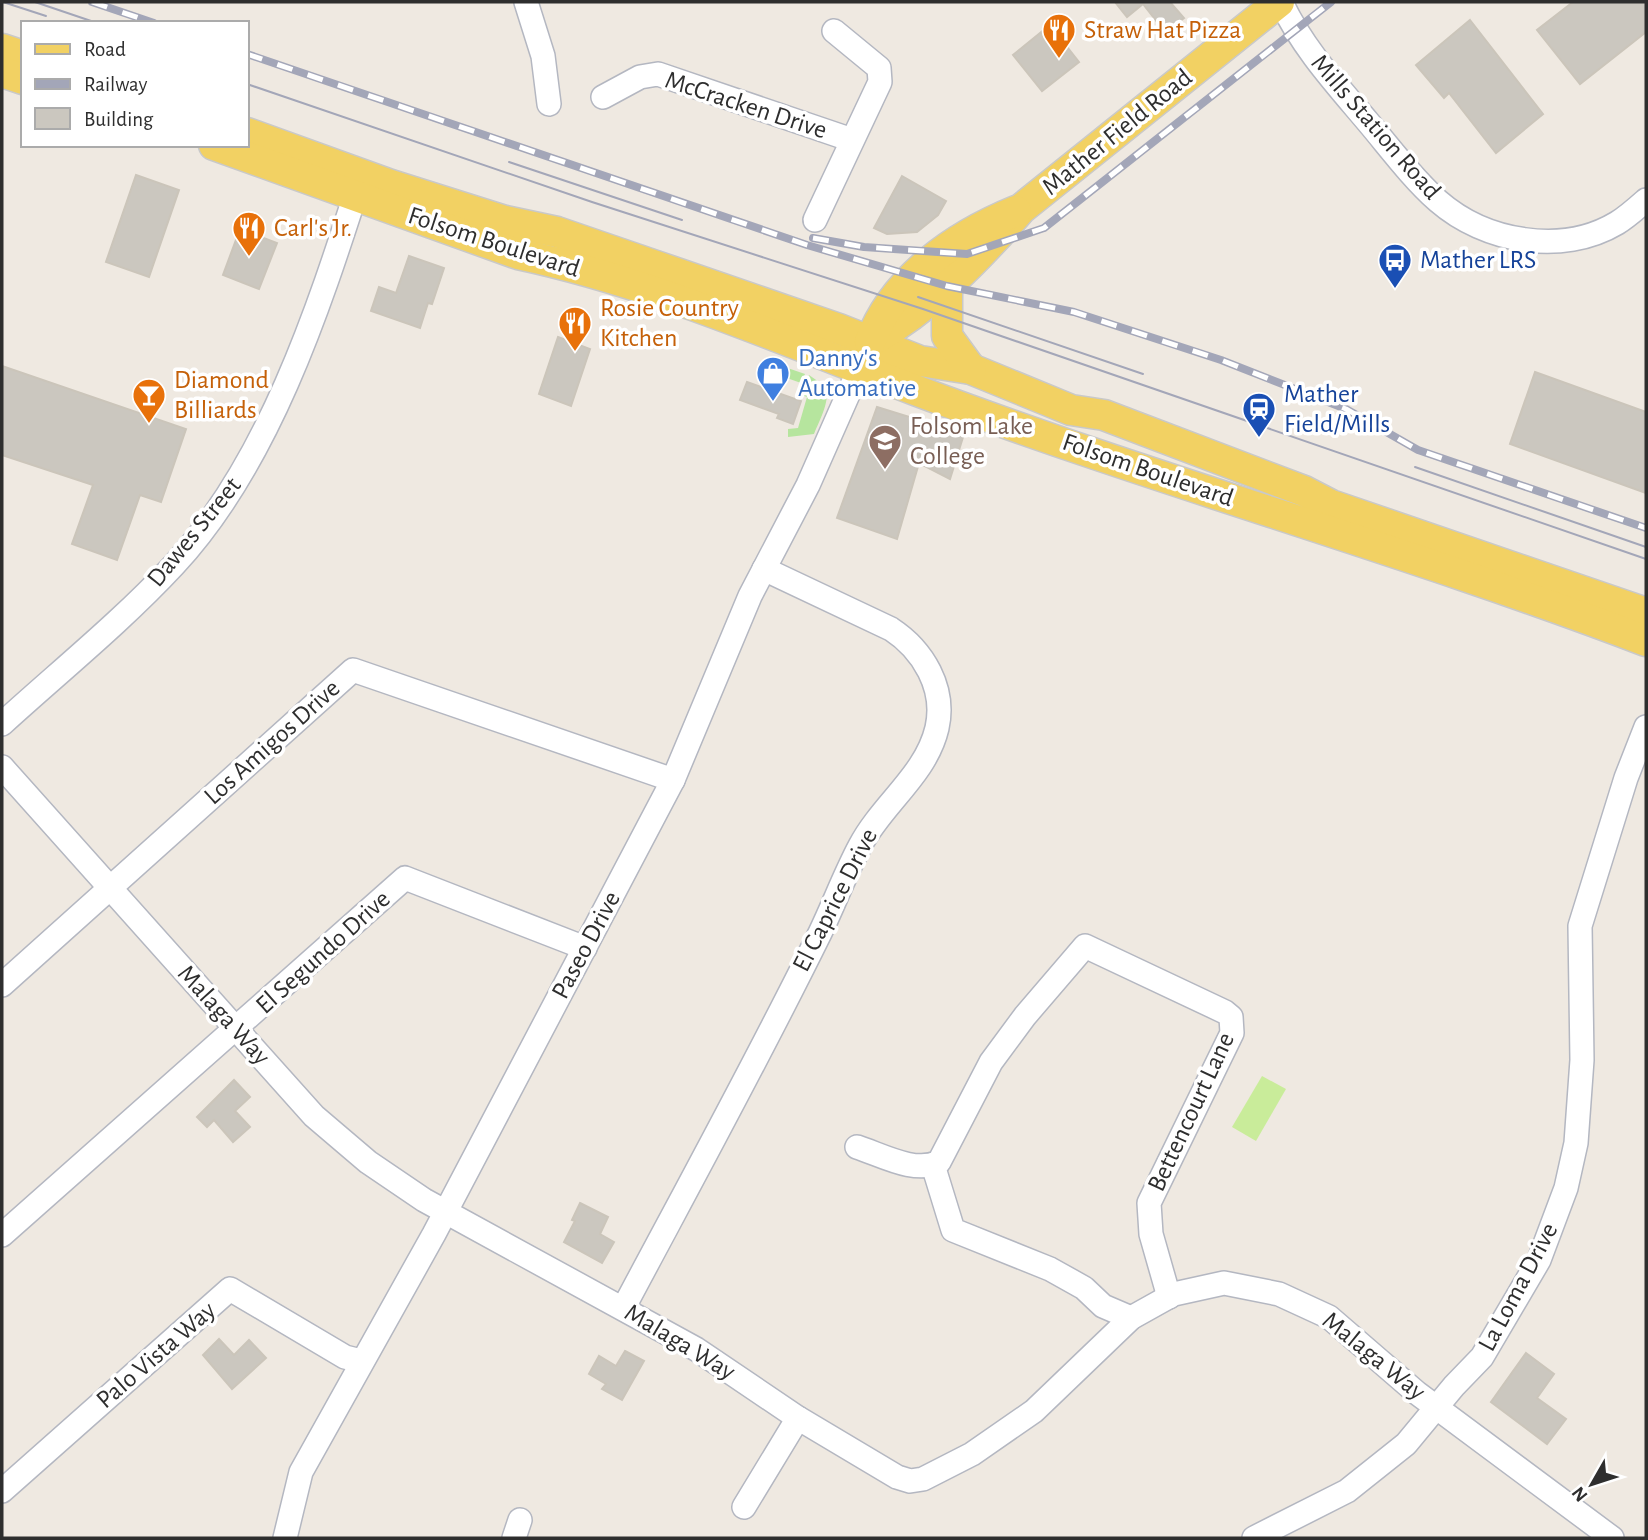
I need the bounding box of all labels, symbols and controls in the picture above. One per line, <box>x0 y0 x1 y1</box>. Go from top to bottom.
restaurant icon: Straw Hat Pizza <box>1040 11 1078 60</box>
place label: Straw Hat Pizza <box>1084 17 1241 43</box>
legend <box>21 21 248 147</box>
text: Road <box>84 39 126 60</box>
street label: Mills Station Road <box>1306 50 1446 204</box>
street label: Mather Field Road <box>1037 64 1197 200</box>
street label: McCracken Drive <box>662 67 830 143</box>
text: Railway <box>84 74 147 95</box>
text: Building <box>84 109 154 130</box>
street label: Folsom Boulevard <box>405 202 583 282</box>
restaurant icon: Carl's Jr. <box>230 209 268 258</box>
place label: Carl's Jr. <box>274 215 352 241</box>
bus stop icon: Mather LRS <box>1376 241 1414 290</box>
place label: Mather LRS <box>1420 247 1536 273</box>
place label: Rosie Country Kitchen <box>600 295 739 351</box>
restaurant icon: Rosie Country Kitchen <box>556 304 594 353</box>
place label: Danny's Automative <box>798 345 916 401</box>
shop icon: Danny's Automative <box>754 354 792 403</box>
place label: Diamond Billiards <box>174 367 269 423</box>
bar icon: Diamond Billiards <box>130 376 168 425</box>
place label: Mather Field/Mills <box>1284 381 1390 437</box>
station icon: Mather Field/Mills <box>1240 390 1278 439</box>
place label: Folsom Lake College <box>910 413 1033 469</box>
school or university icon: Folsom Lake College <box>866 422 904 471</box>
street label: Folsom Boulevard <box>1059 429 1237 511</box>
street label: Dawes Street <box>142 472 246 592</box>
street label: Los Amigos Drive <box>199 675 345 809</box>
street label: El Caprice Drive <box>788 824 882 976</box>
street label: El Segundo Drive <box>251 885 395 1019</box>
street label: Paseo Drive <box>547 887 625 1003</box>
street label: Malaga Way <box>173 960 275 1070</box>
street label: Bettencourt Lane <box>1143 1029 1239 1195</box>
street label: La Loma Drive <box>1473 1219 1563 1355</box>
street label: Palo Vista Way <box>92 1297 220 1413</box>
street label: Malaga Way <box>620 1299 740 1385</box>
street label: Malaga Way <box>1318 1307 1430 1405</box>
north arrow <box>1557 1449 1627 1519</box>
text: N <box>1568 1483 1591 1505</box>

